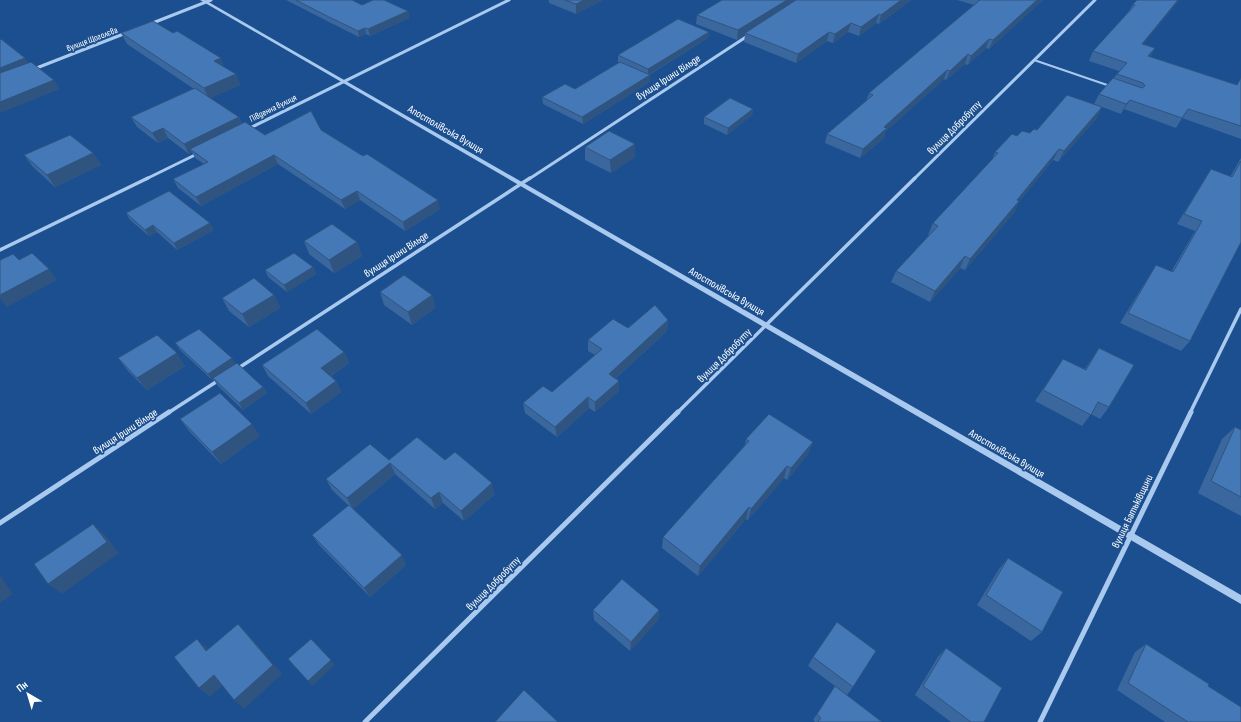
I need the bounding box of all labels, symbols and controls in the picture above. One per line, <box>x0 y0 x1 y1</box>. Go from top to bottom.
street label: вулиця Щоголєва <box>65 25 119 54</box>
street label: вулиця Ірини Вільде <box>634 52 703 103</box>
street label: Південна вулиця <box>248 92 299 125</box>
street label: вулиця Добробуту <box>924 97 985 157</box>
street label: Апостолівська вулиця <box>405 102 486 156</box>
street label: вулиця Ірини Вільде <box>362 229 431 280</box>
street label: Апостолівська вулиця <box>686 264 767 318</box>
street label: вулиця Добробуту <box>694 325 755 385</box>
street label: вулиця Ірини Вільде <box>91 406 160 457</box>
street label: Апостолівська вулиця <box>966 426 1047 480</box>
street label: вулиця Батьківщини <box>1109 472 1156 550</box>
street label: вулиця Добробуту <box>463 553 524 613</box>
north arrow <box>8 674 48 714</box>
text: Пн <box>14 678 30 695</box>

